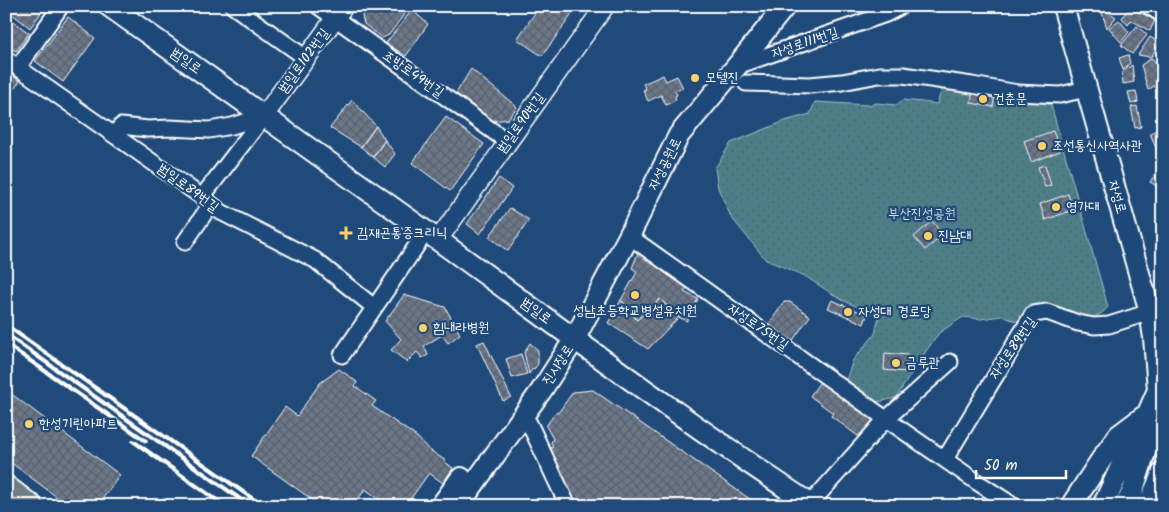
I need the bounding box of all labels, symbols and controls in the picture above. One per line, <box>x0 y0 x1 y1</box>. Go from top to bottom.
street label: 자성로111번길 <box>769 21 842 65</box>
street label: 범일로102번길 <box>273 23 336 98</box>
street label: 범일로 <box>166 42 206 80</box>
street label: 조방로49번길 <box>378 45 449 104</box>
place label: 모텔진 <box>705 67 739 89</box>
marker: 모텔진 <box>689 72 701 84</box>
street label: 범일로90번길 <box>491 88 551 158</box>
place label: 건춘문 <box>993 88 1027 110</box>
marker: 건춘문 <box>977 93 989 105</box>
street label: 자성공원로 <box>642 134 688 194</box>
place label: 조선통신사역사관 <box>1052 135 1142 157</box>
marker: 조선통신사역사관 <box>1036 140 1048 152</box>
street label: 범일로89번길 <box>153 158 224 218</box>
street label: 자성로 <box>1102 178 1132 216</box>
place label: 영가대 <box>1066 196 1100 218</box>
marker: 영가대 <box>1050 201 1062 213</box>
park label: 부산진성공원 <box>888 203 956 225</box>
place label: 김재곤통증크리닉 <box>357 222 447 244</box>
place label: 진남대 <box>938 225 972 247</box>
marker: 김재곤통증크리닉 <box>339 226 353 240</box>
marker: 진남대 <box>922 230 934 242</box>
marker: 성남초등학교병설유치원 <box>629 289 641 301</box>
street label: 범일로 <box>516 292 556 330</box>
street label: 자성로75번길 <box>723 298 794 357</box>
place label: 성남초등학교병설유치원 <box>573 300 697 322</box>
place label: 자성대 경로당 <box>858 301 932 323</box>
marker: 자성대 경로당 <box>842 306 854 318</box>
street label: 자성로89번길 <box>984 312 1043 384</box>
place label: 힘내라병원 <box>433 317 489 339</box>
marker: 힘내라병원 <box>417 322 429 334</box>
street label: 진시장로 <box>537 340 579 390</box>
place label: 금루관 <box>906 352 940 374</box>
marker: 금루관 <box>890 357 902 369</box>
place label: 한성기린아파트 <box>39 413 118 435</box>
marker: 한성기린아파트 <box>23 418 35 430</box>
scale bar <box>976 447 1066 479</box>
text: 50 m <box>984 454 1018 478</box>

